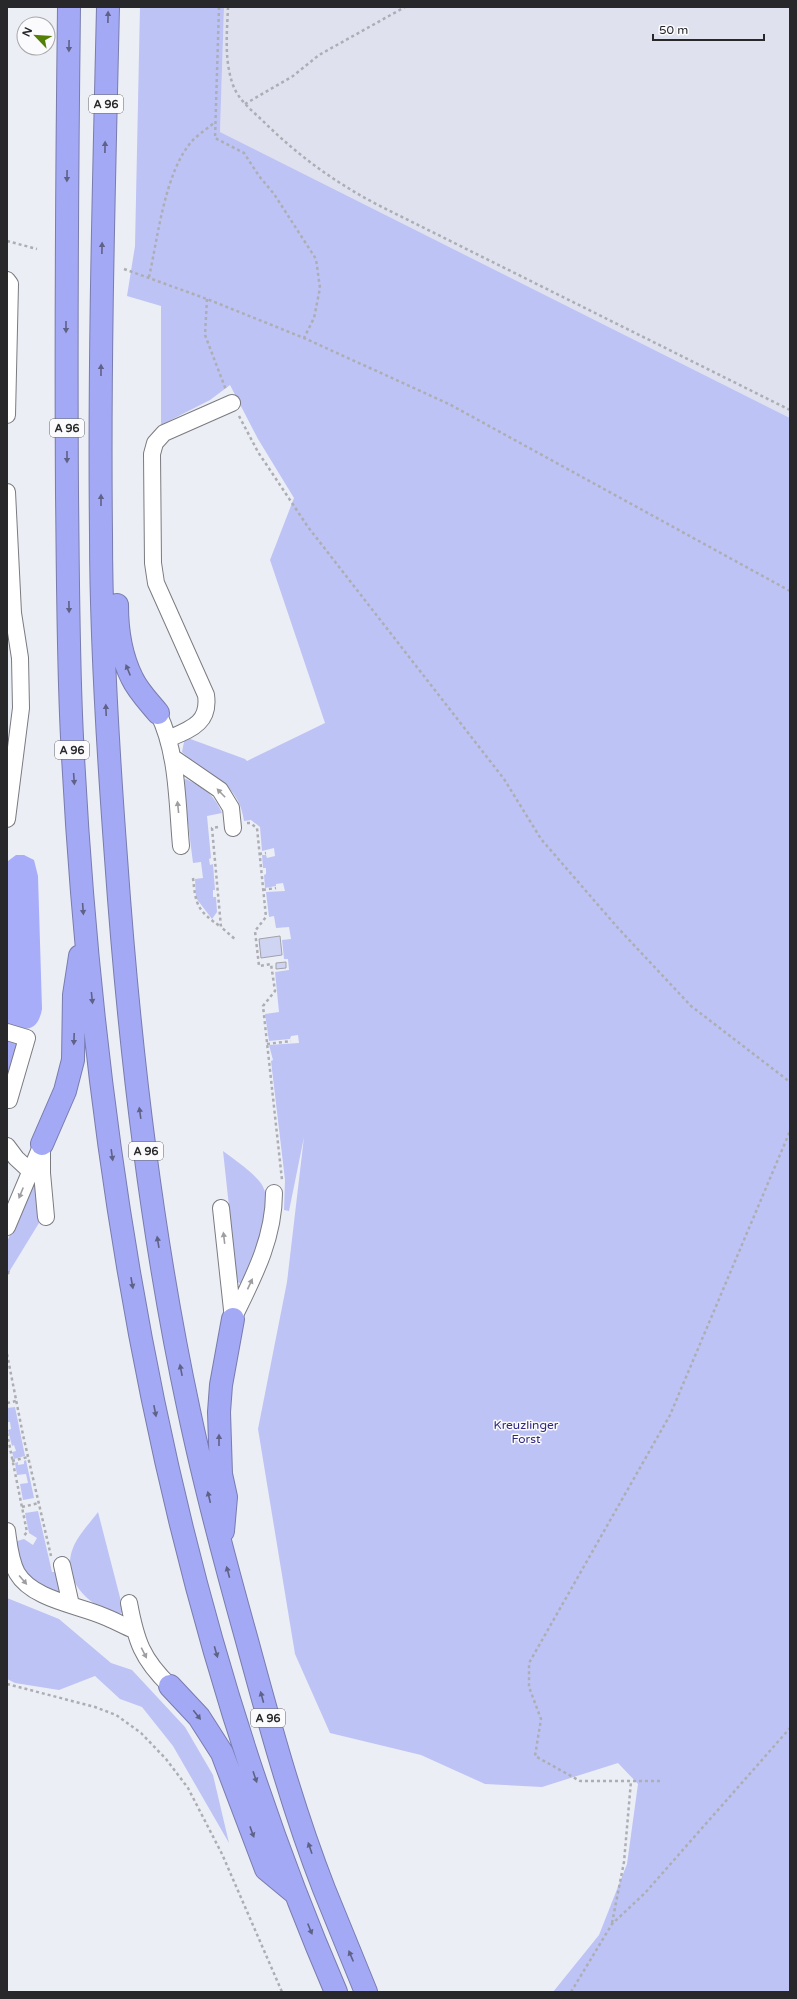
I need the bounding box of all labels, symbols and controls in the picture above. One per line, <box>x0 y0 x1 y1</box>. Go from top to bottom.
one-way arrow <box>105 10 111 23</box>
north arrow <box>16 16 56 56</box>
scale bar <box>653 16 764 42</box>
text: 50 m <box>659 23 688 37</box>
text: N <box>20 25 35 39</box>
one-way arrow <box>66 40 72 53</box>
road number: A 96 <box>89 95 123 113</box>
one-way arrow <box>101 141 108 153</box>
one-way arrow <box>64 170 70 183</box>
one-way arrow <box>99 242 106 254</box>
one-way arrow <box>63 321 69 334</box>
one-way arrow <box>98 363 104 376</box>
road number: A 96 <box>50 419 84 437</box>
one-way arrow <box>64 451 70 464</box>
one-way arrow <box>98 493 104 506</box>
one-way arrow <box>66 601 72 614</box>
one-way arrow <box>125 663 131 675</box>
one-way arrow <box>103 704 110 716</box>
road number: A 96 <box>55 741 89 759</box>
one-way arrow <box>71 773 78 785</box>
one-way arrow <box>216 788 226 798</box>
one-way arrow <box>174 801 181 813</box>
one-way arrow <box>80 903 86 916</box>
one-way arrow <box>89 992 96 1004</box>
one-way arrow <box>71 1033 77 1046</box>
one-way arrow <box>137 1107 144 1119</box>
road number: A 96 <box>129 1142 163 1160</box>
one-way arrow <box>109 1149 115 1161</box>
one-way arrow <box>17 1187 23 1199</box>
one-way arrow <box>221 1232 228 1244</box>
one-way arrow <box>155 1236 161 1248</box>
one-way arrow <box>129 1277 135 1289</box>
one-way arrow <box>247 1278 253 1289</box>
one-way arrow <box>177 1364 183 1376</box>
one-way arrow <box>152 1405 158 1417</box>
park label: Kreuzlinger Forst <box>494 1418 559 1446</box>
one-way arrow <box>216 1433 222 1446</box>
one-way arrow <box>206 1490 212 1502</box>
one-way arrow <box>225 1566 231 1578</box>
one-way arrow <box>19 1575 28 1585</box>
one-way arrow <box>213 1647 219 1659</box>
one-way arrow <box>140 1648 147 1659</box>
one-way arrow <box>259 1691 265 1704</box>
one-way arrow <box>192 1709 201 1720</box>
road number: A 96 <box>251 1709 285 1727</box>
one-way arrow <box>252 1771 258 1783</box>
one-way arrow <box>250 1826 256 1838</box>
one-way arrow <box>307 1842 313 1854</box>
one-way arrow <box>307 1924 313 1936</box>
one-way arrow <box>348 1950 355 1962</box>

